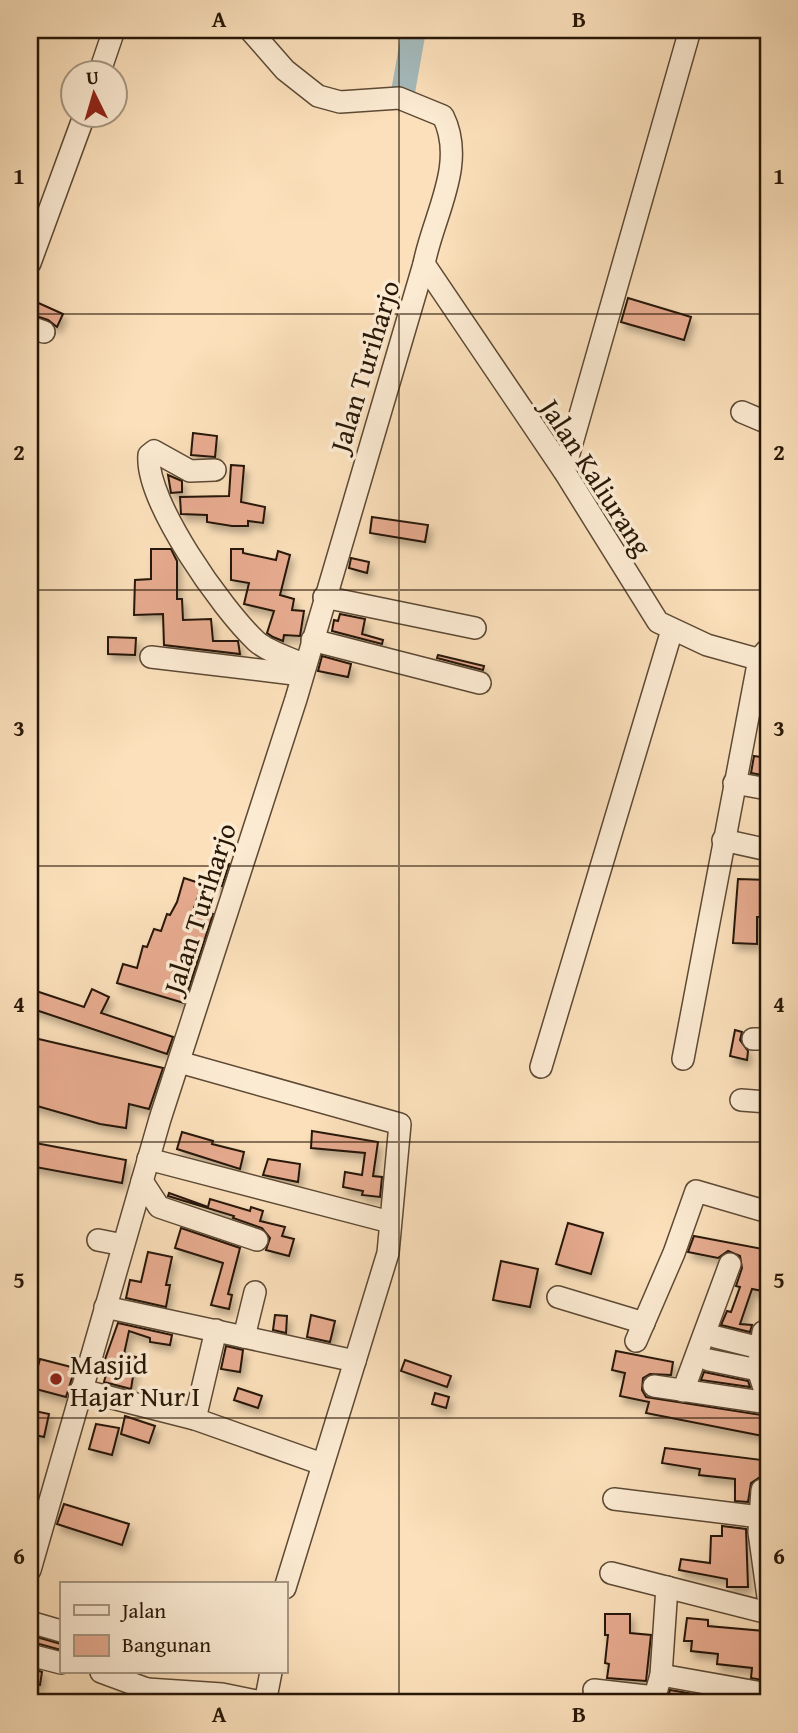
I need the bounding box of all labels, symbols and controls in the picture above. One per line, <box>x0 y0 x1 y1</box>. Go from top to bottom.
text: A <box>212 2 227 35</box>
text: B <box>572 2 586 35</box>
north arrow <box>60 60 130 130</box>
text: U <box>85 63 100 92</box>
text: 1 <box>13 159 25 192</box>
text: 1 <box>773 159 785 192</box>
street label: Jalan Turiharjo <box>318 275 410 460</box>
street label: Jalan Kaliurang <box>529 388 663 564</box>
text: 2 <box>13 435 25 468</box>
text: 2 <box>773 435 785 468</box>
text: 3 <box>13 711 25 744</box>
text: 3 <box>773 711 785 744</box>
street label: Jalan Turiharjo <box>151 817 246 1002</box>
text: 4 <box>13 987 25 1020</box>
text: 4 <box>773 987 785 1020</box>
text: 5 <box>13 1263 25 1296</box>
text: 5 <box>773 1263 785 1296</box>
place label: Masjid Hajar Nur I <box>70 1343 200 1416</box>
marker: Masjid Hajar Nur I <box>48 1371 64 1387</box>
text: 6 <box>13 1539 25 1572</box>
text: 6 <box>773 1539 785 1572</box>
legend <box>60 1582 287 1674</box>
text: Jalan <box>119 1595 166 1626</box>
text: Bangunan <box>122 1629 211 1660</box>
text: A <box>212 1697 227 1730</box>
text: B <box>572 1697 586 1730</box>

